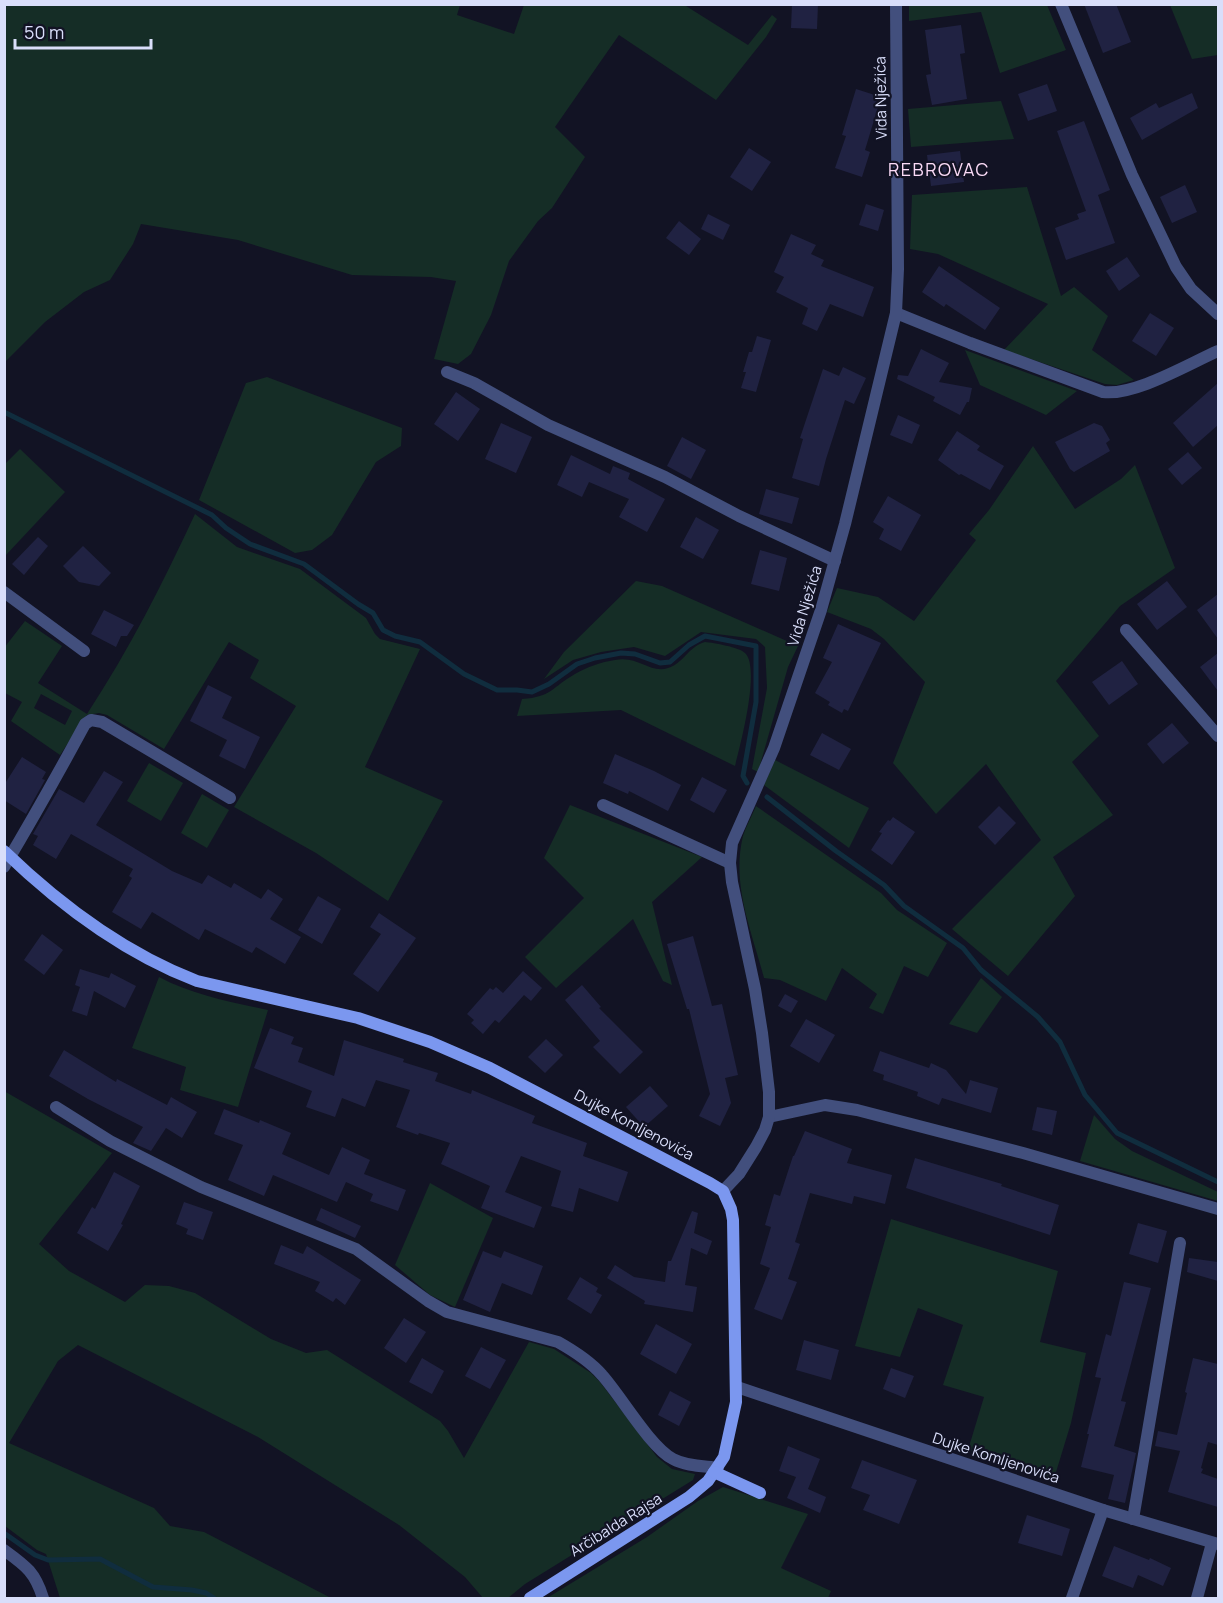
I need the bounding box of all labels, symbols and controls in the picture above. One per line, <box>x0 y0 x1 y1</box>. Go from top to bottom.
scale bar <box>15 12 152 50</box>
text: 50 m <box>24 20 64 44</box>
street label: Vida Nježića <box>869 56 892 140</box>
district label: REBROVAC <box>888 157 990 181</box>
street label: Vida Nježića <box>782 563 827 649</box>
street label: Dujke Komljenovića <box>571 1084 698 1165</box>
street label: Dujke Komljenovića <box>930 1427 1062 1488</box>
street label: Arčibalda Rajsa <box>566 1488 666 1561</box>

